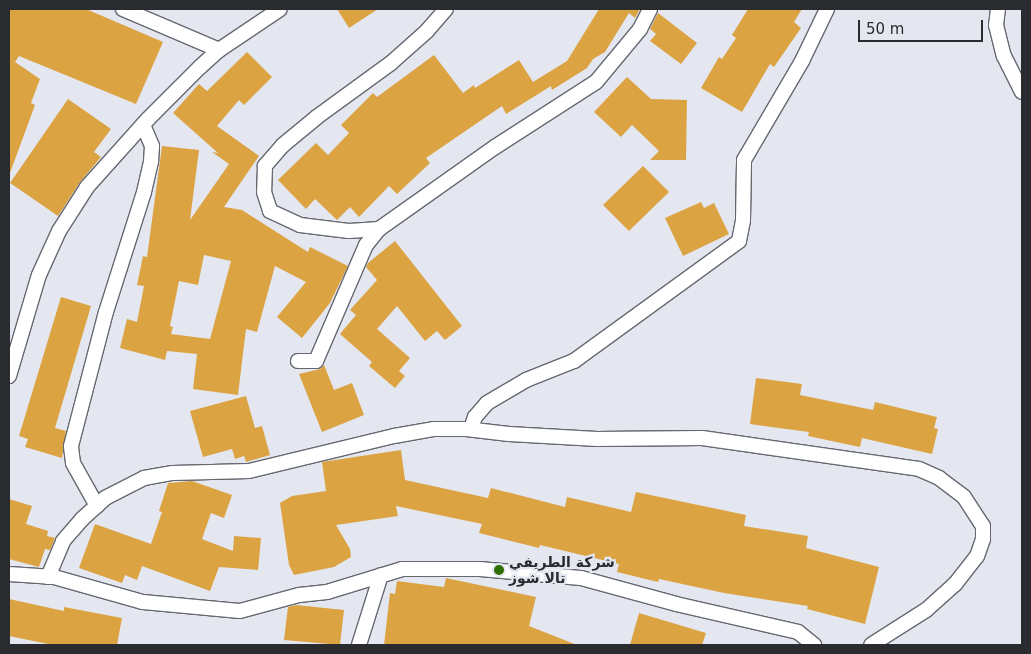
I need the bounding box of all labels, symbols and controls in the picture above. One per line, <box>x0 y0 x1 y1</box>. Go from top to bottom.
scale bar <box>861 10 986 42</box>
text: 50 m <box>866 20 904 38</box>
place label: شركة الطريفي تالا شوز <box>509 554 615 586</box>
marker: شركة الطريفي تالا شوز <box>493 564 505 576</box>

